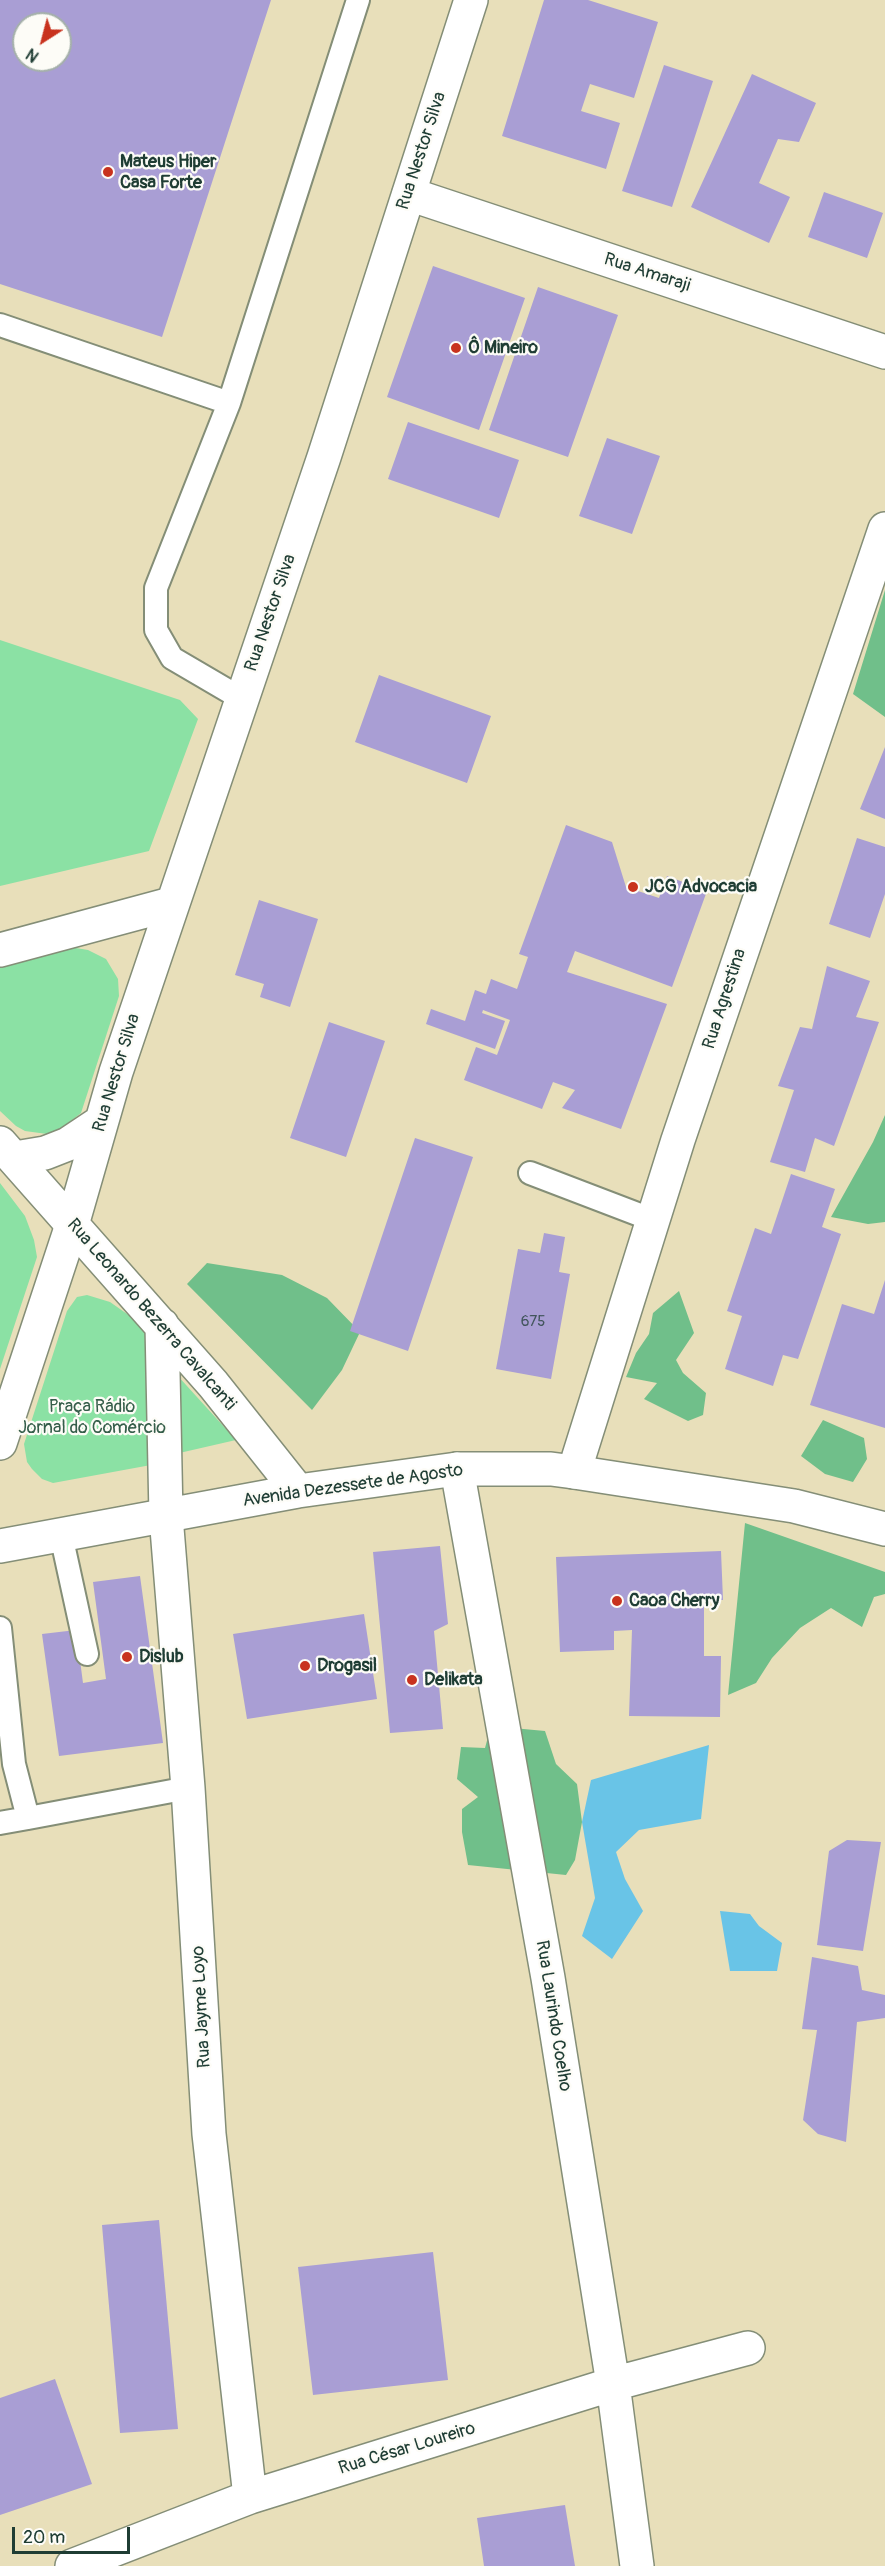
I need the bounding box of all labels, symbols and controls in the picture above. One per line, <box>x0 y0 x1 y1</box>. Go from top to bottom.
north arrow <box>12 12 72 72</box>
text: N <box>22 44 43 66</box>
street label: Rua Nestor Silva <box>393 89 451 213</box>
place label: Mateus Hiper Casa Forte <box>120 151 216 194</box>
marker: Mateus Hiper Casa Forte <box>101 165 115 179</box>
street label: Rua Amaraji <box>601 249 693 297</box>
place label: Ô Mineiro <box>468 337 538 359</box>
marker: Ô Mineiro <box>449 341 463 355</box>
street label: Rua Nestor Silva <box>241 552 301 674</box>
place label: JCG Advocacia <box>645 876 757 898</box>
marker: JCG Advocacia <box>626 880 640 894</box>
street label: Rua Agrestina <box>699 946 751 1052</box>
street label: Rua Nestor Silva <box>89 1011 145 1135</box>
street label: Rua Leonardo Bezerra Cavalcanti <box>62 1215 240 1415</box>
house number: 675 <box>521 1313 545 1331</box>
park label: Praça Rádio Jornal do Comércio <box>18 1396 166 1438</box>
street label: Avenida Dezessete de Agosto <box>241 1460 465 1512</box>
place label: Caoa Cherry <box>629 1590 719 1612</box>
marker: Caoa Cherry <box>610 1594 624 1608</box>
place label: Dislub <box>139 1646 184 1668</box>
marker: Dislub <box>120 1650 134 1664</box>
place label: Drogasil <box>317 1655 377 1677</box>
marker: Drogasil <box>298 1659 312 1673</box>
place label: Delikata <box>424 1669 483 1691</box>
marker: Delikata <box>405 1673 419 1687</box>
street label: Rua Laurindo Coelho <box>530 1939 576 2093</box>
street label: Rua Jayme Loyo <box>188 1945 216 2069</box>
street label: Rua César Loureiro <box>336 2418 478 2480</box>
scale bar <box>15 2515 134 2553</box>
text: 20 m <box>23 2526 65 2549</box>

